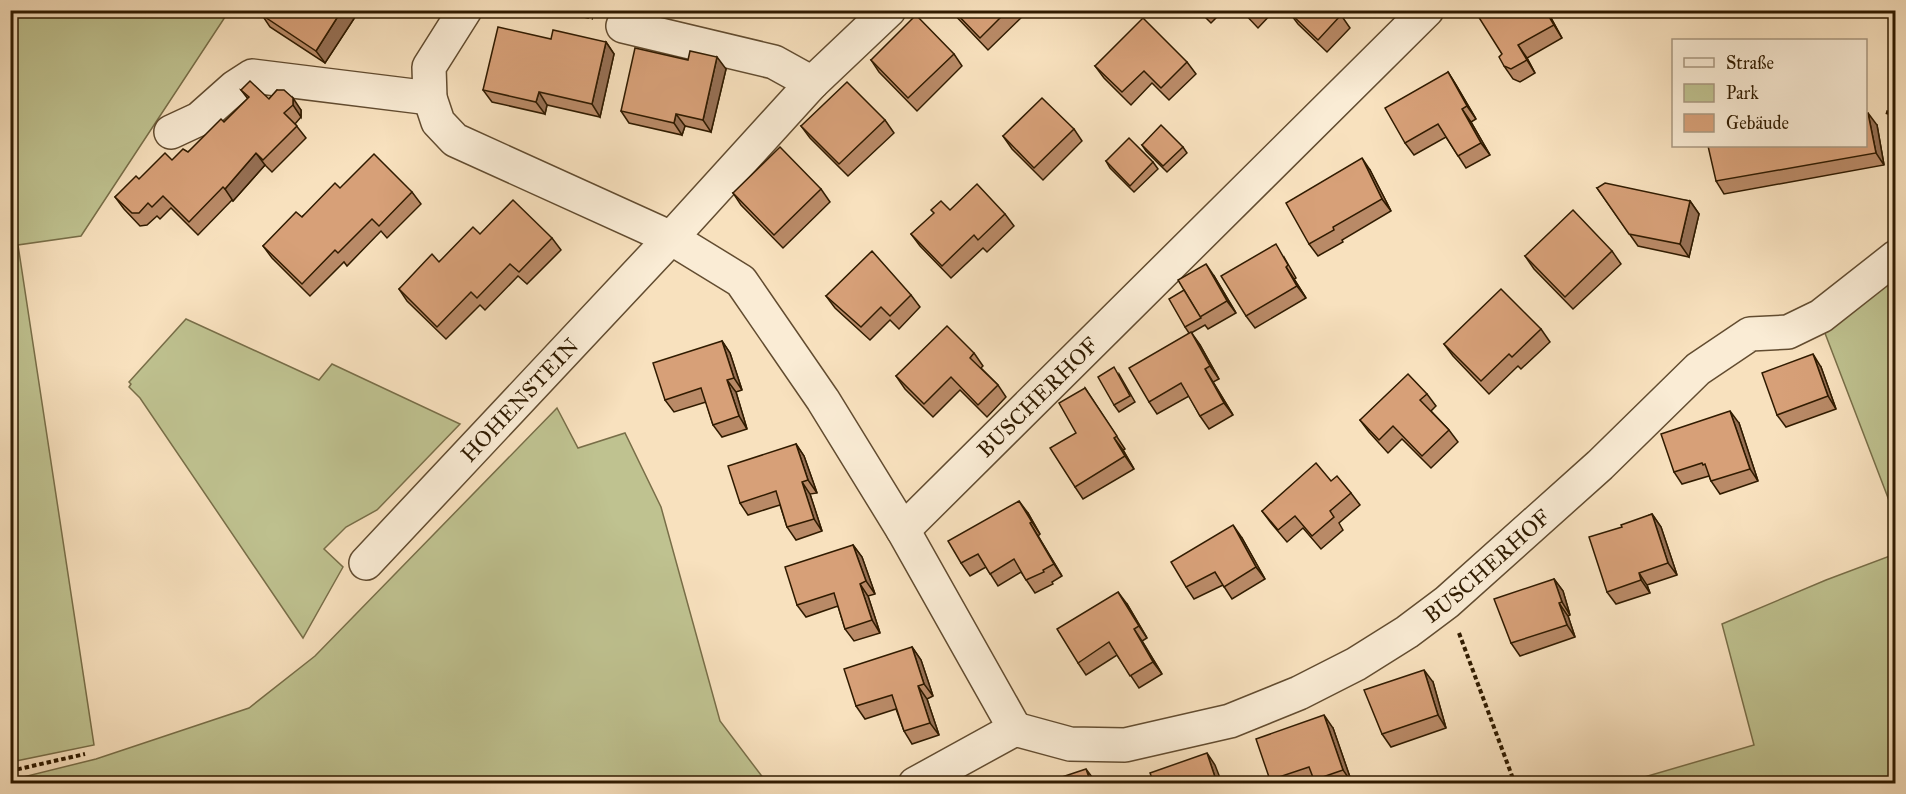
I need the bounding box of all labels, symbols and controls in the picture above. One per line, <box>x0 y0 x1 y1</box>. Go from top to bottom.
legend <box>1672 39 1867 147</box>
text: Straße <box>1726 52 1774 74</box>
text: Park <box>1726 82 1759 104</box>
text: Gebäude <box>1726 112 1789 134</box>
street label: HOHENSTEIN <box>455 332 585 468</box>
street label: BUSCHERHOF <box>971 332 1104 463</box>
street label: BUSCHERHOF <box>1418 504 1556 629</box>

